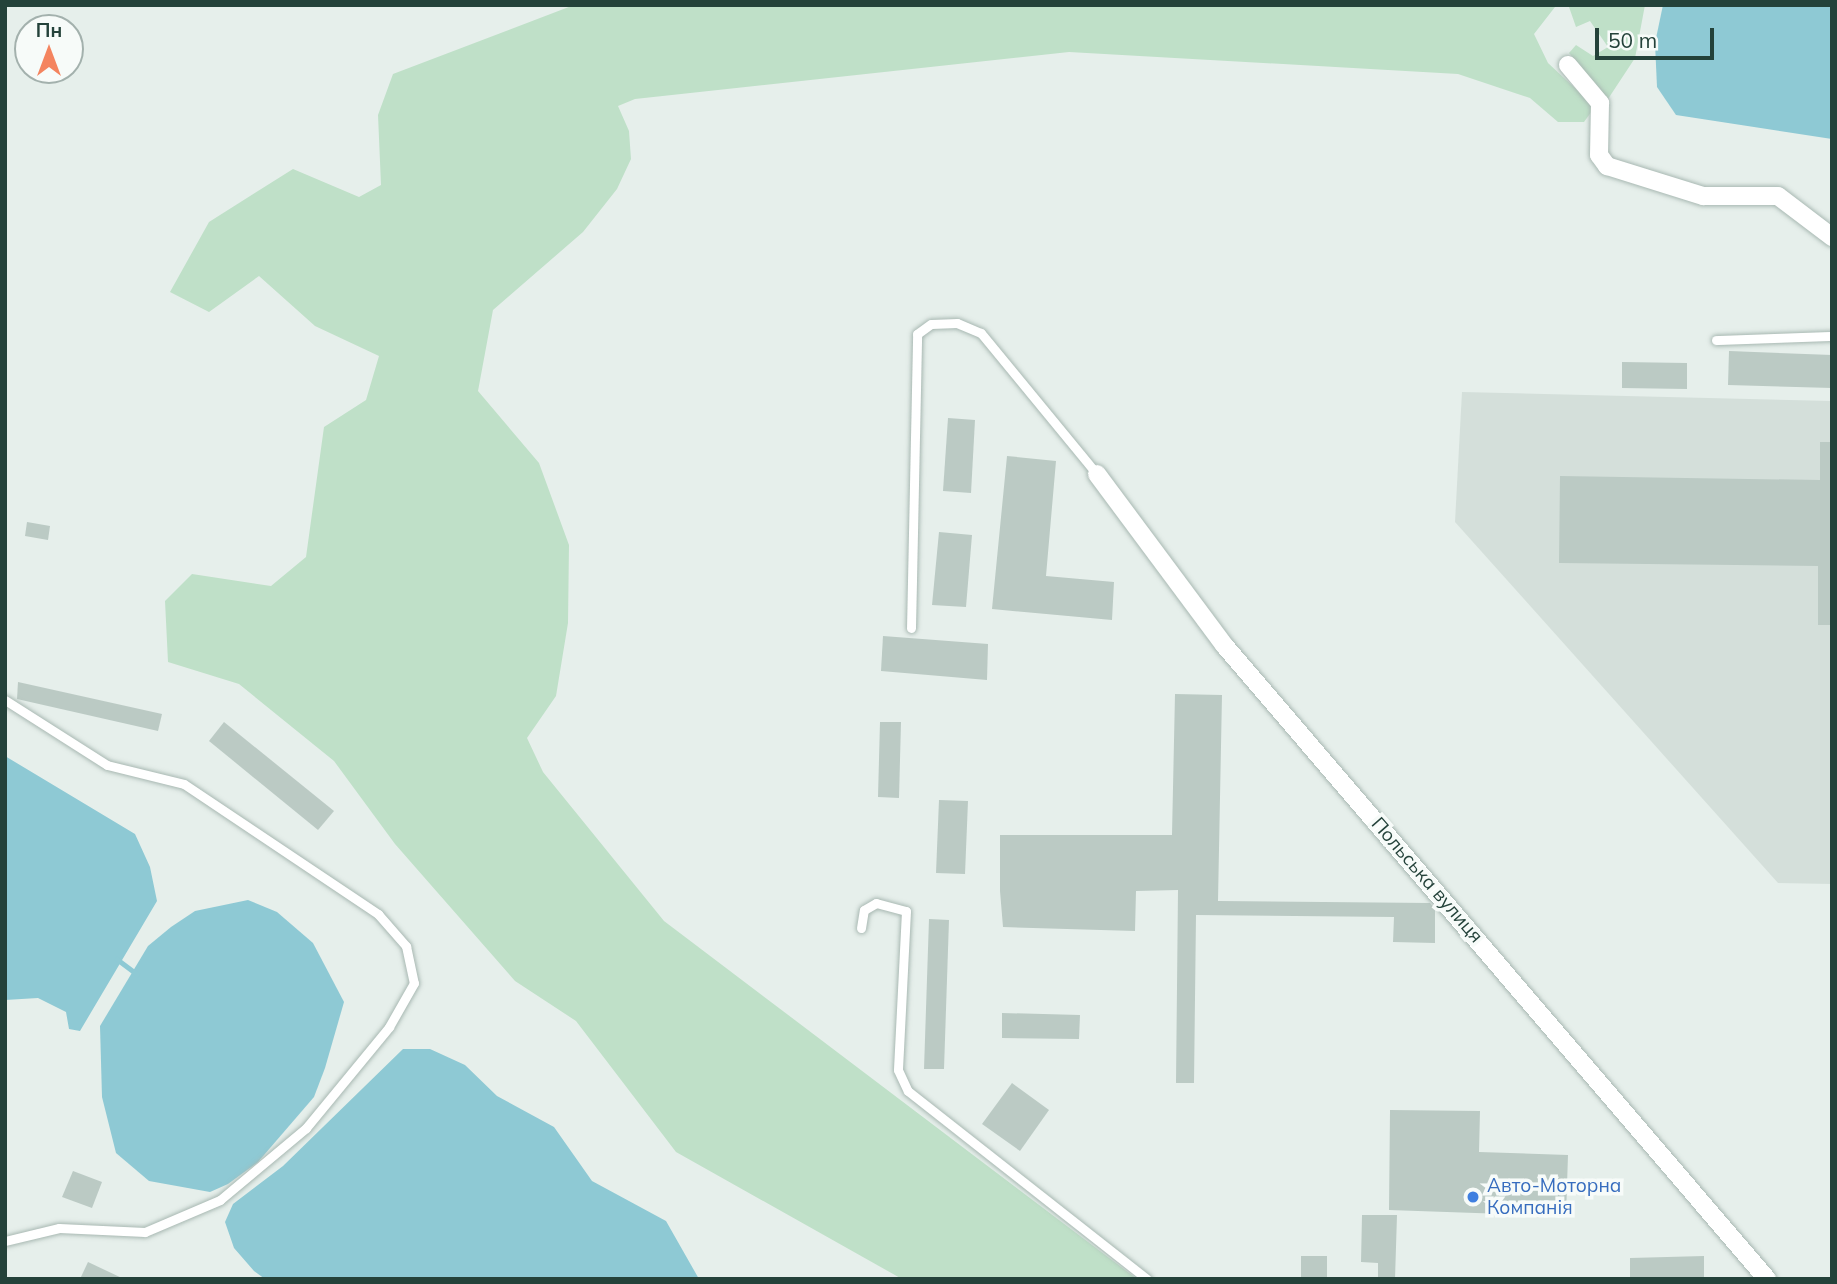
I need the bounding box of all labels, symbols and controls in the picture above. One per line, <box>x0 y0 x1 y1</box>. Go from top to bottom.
north arrow <box>14 14 84 84</box>
scale bar <box>1599 14 1718 58</box>
text: Пн <box>36 18 62 42</box>
text: 50 m <box>1608 27 1657 53</box>
street label: Польська вулиця <box>1366 813 1488 947</box>
place label: Авто-Моторна Компанія <box>1487 1175 1621 1219</box>
marker: Авто-Моторна Компанія <box>1465 1189 1481 1205</box>

